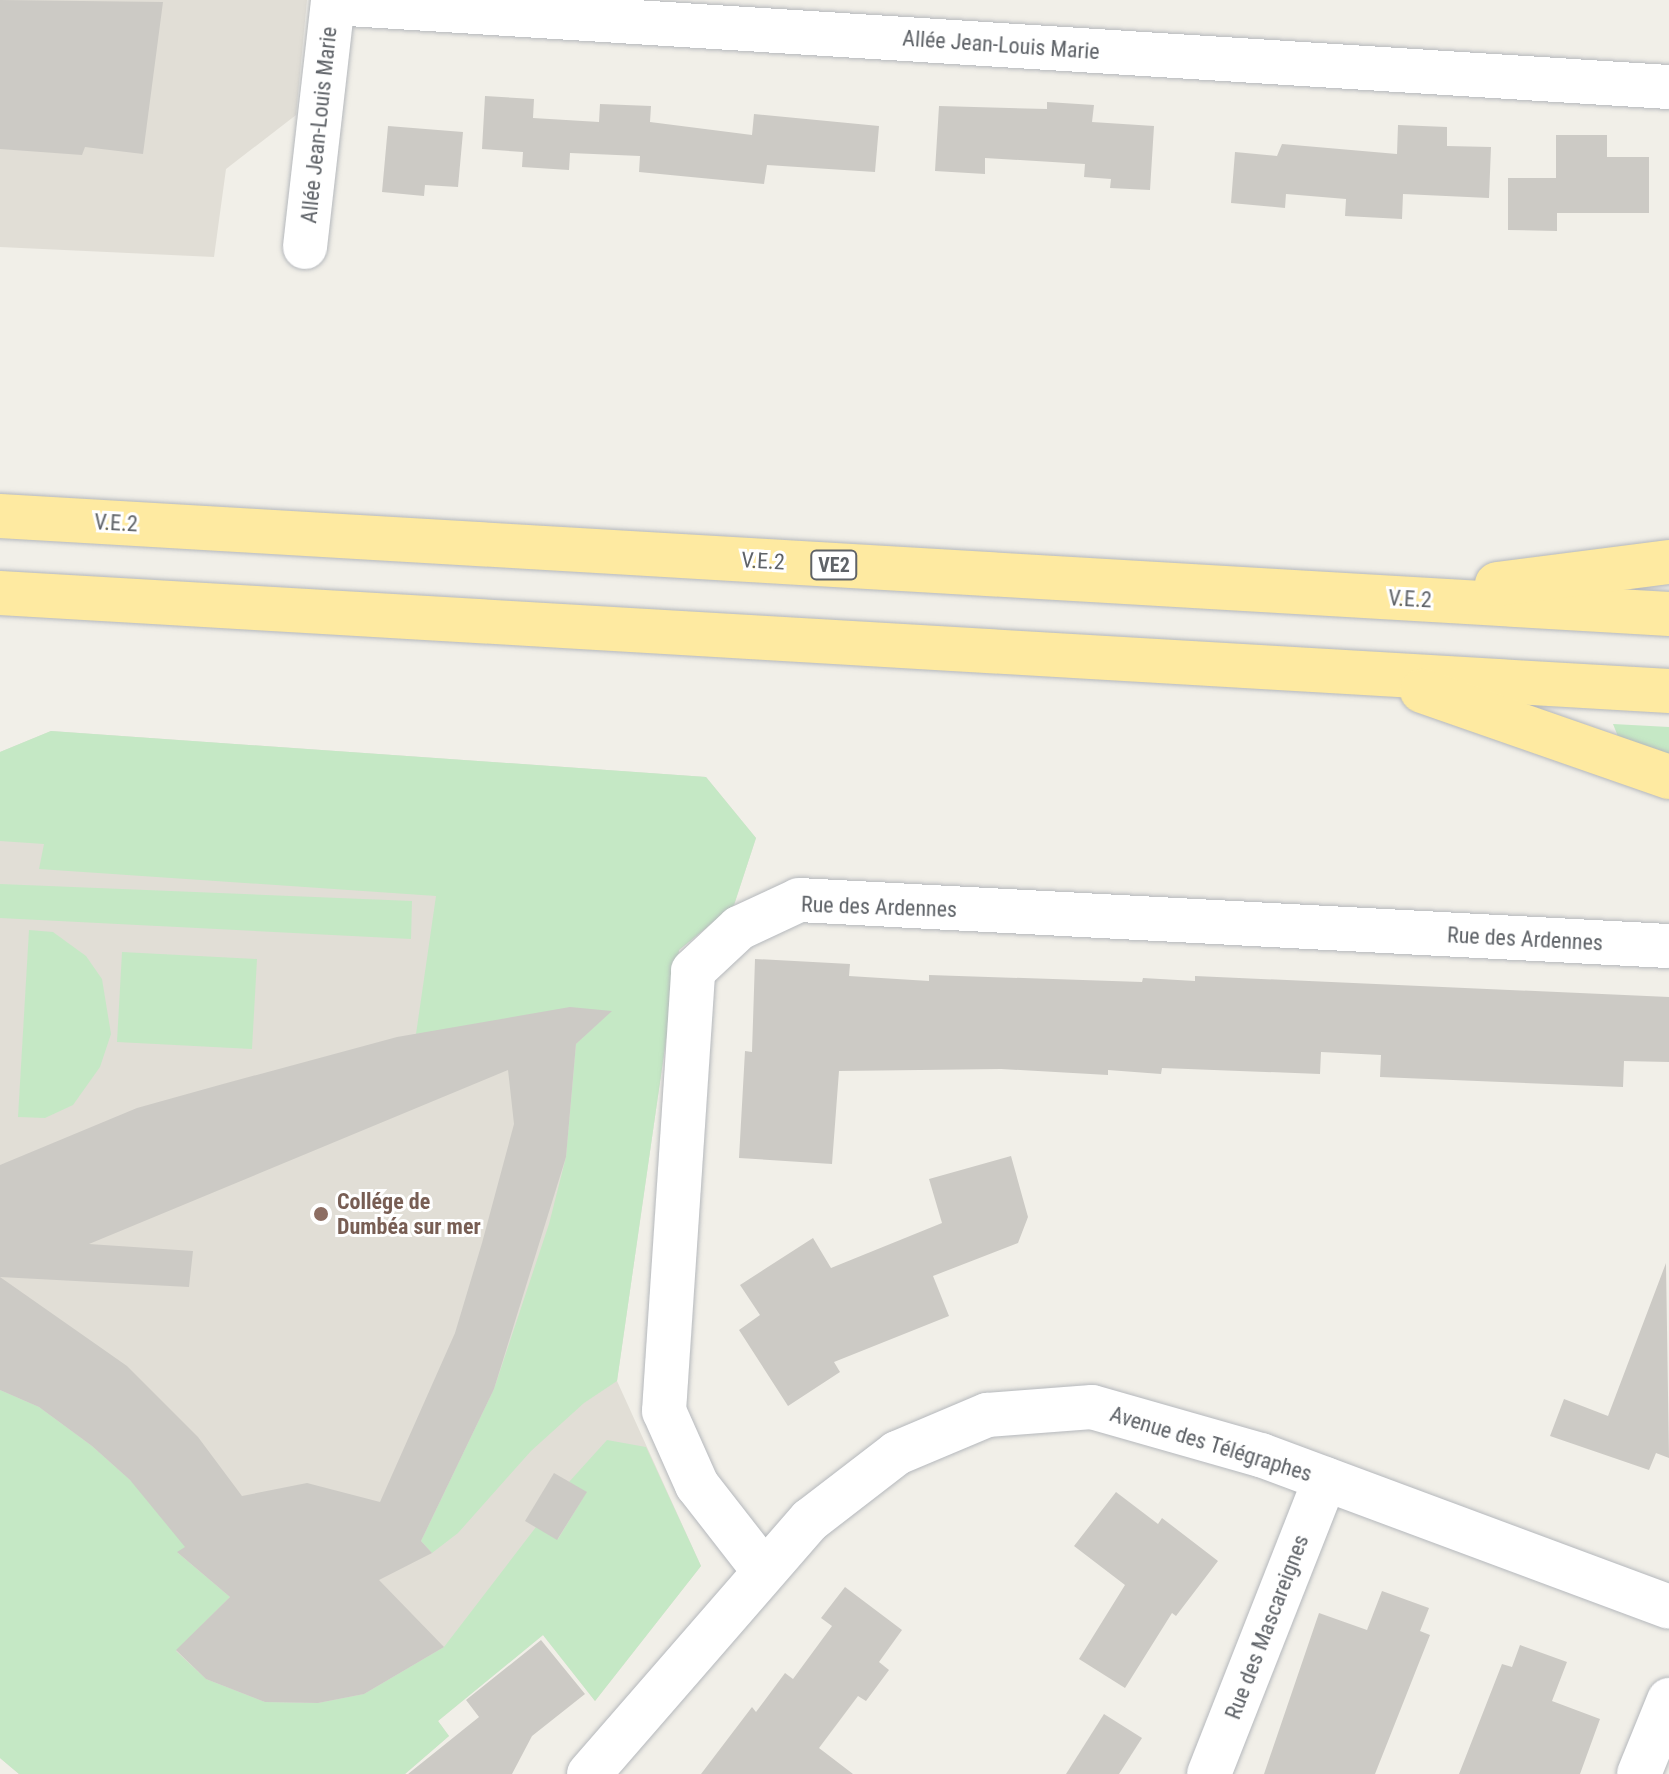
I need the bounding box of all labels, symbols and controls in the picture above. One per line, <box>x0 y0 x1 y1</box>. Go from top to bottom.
street label: Allée Jean-Louis Marie <box>296 25 342 225</box>
street label: Allée Jean-Louis Marie <box>902 25 1100 65</box>
street label: V.E.2 <box>94 509 138 537</box>
street label: V.E.2 <box>741 547 785 575</box>
road number: VE2 <box>810 549 858 581</box>
street label: V.E.2 <box>1388 585 1432 613</box>
street label: Rue des Ardennes <box>801 891 957 923</box>
street label: Rue des Ardennes <box>1446 922 1604 956</box>
place label: Collége de Dumbéa sur mer <box>337 1188 481 1240</box>
marker: Collége de Dumbéa sur mer <box>312 1205 330 1223</box>
street label: Avenue des Télégraphes <box>1107 1401 1315 1487</box>
street label: Rue des Mascareignes <box>1220 1531 1314 1723</box>

